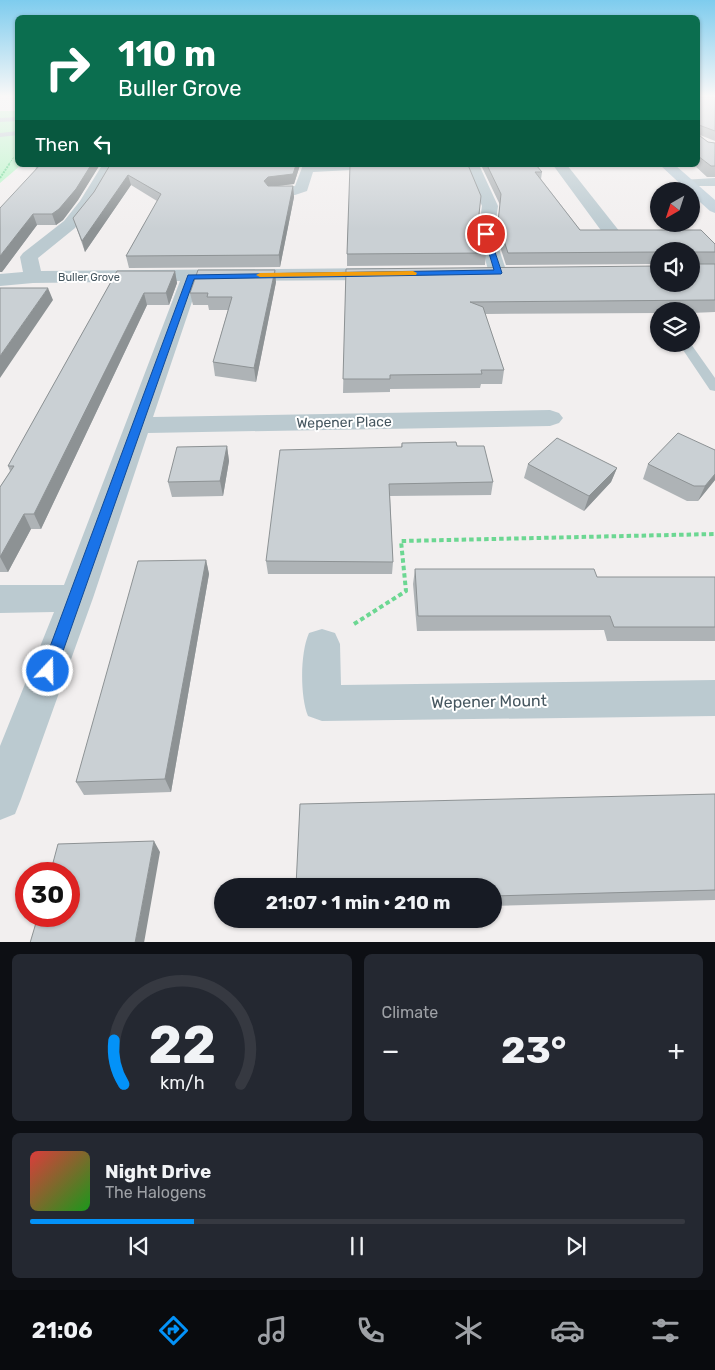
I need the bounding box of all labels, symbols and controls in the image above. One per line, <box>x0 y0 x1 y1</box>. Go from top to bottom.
text: 110 m <box>118 33 216 75</box>
icon: right <box>35 35 100 100</box>
text: Buller Grove <box>118 75 242 102</box>
icon: left <box>89 130 117 158</box>
text: Then <box>35 133 79 156</box>
north arrow <box>650 182 700 232</box>
map controls <box>650 182 700 352</box>
pin <box>465 213 507 255</box>
icon: arrive <box>472 220 500 248</box>
button: sound <box>650 242 700 292</box>
street label: Buller Grove <box>58 271 120 284</box>
button: layers <box>650 302 700 352</box>
street label: Wepener Place <box>296 413 392 432</box>
position arrow <box>21 644 73 696</box>
street label: Wepener Mount <box>431 691 547 712</box>
speed limit sign: 30 <box>15 862 80 927</box>
text: 21:07 · 1 min · 210 m <box>266 891 450 914</box>
text: Climate <box>382 1003 438 1022</box>
text: 22 <box>148 1014 216 1076</box>
text: 23° <box>501 1027 566 1073</box>
text: − <box>382 1034 400 1067</box>
text: + <box>668 1034 685 1067</box>
text: km/h <box>159 1072 204 1093</box>
text: Night Drive <box>105 1160 211 1183</box>
text: The Halogens <box>105 1183 206 1202</box>
icon: previous <box>125 1232 153 1260</box>
icon: pause <box>343 1232 371 1260</box>
icon: next <box>562 1232 590 1260</box>
icon: directions <box>156 1313 191 1348</box>
icon: music <box>255 1313 290 1348</box>
icon: phone <box>353 1313 388 1348</box>
icon: climate <box>451 1313 486 1348</box>
icon: car <box>550 1313 585 1348</box>
icon: filters <box>648 1313 683 1348</box>
text: 21:06 <box>32 1317 93 1344</box>

